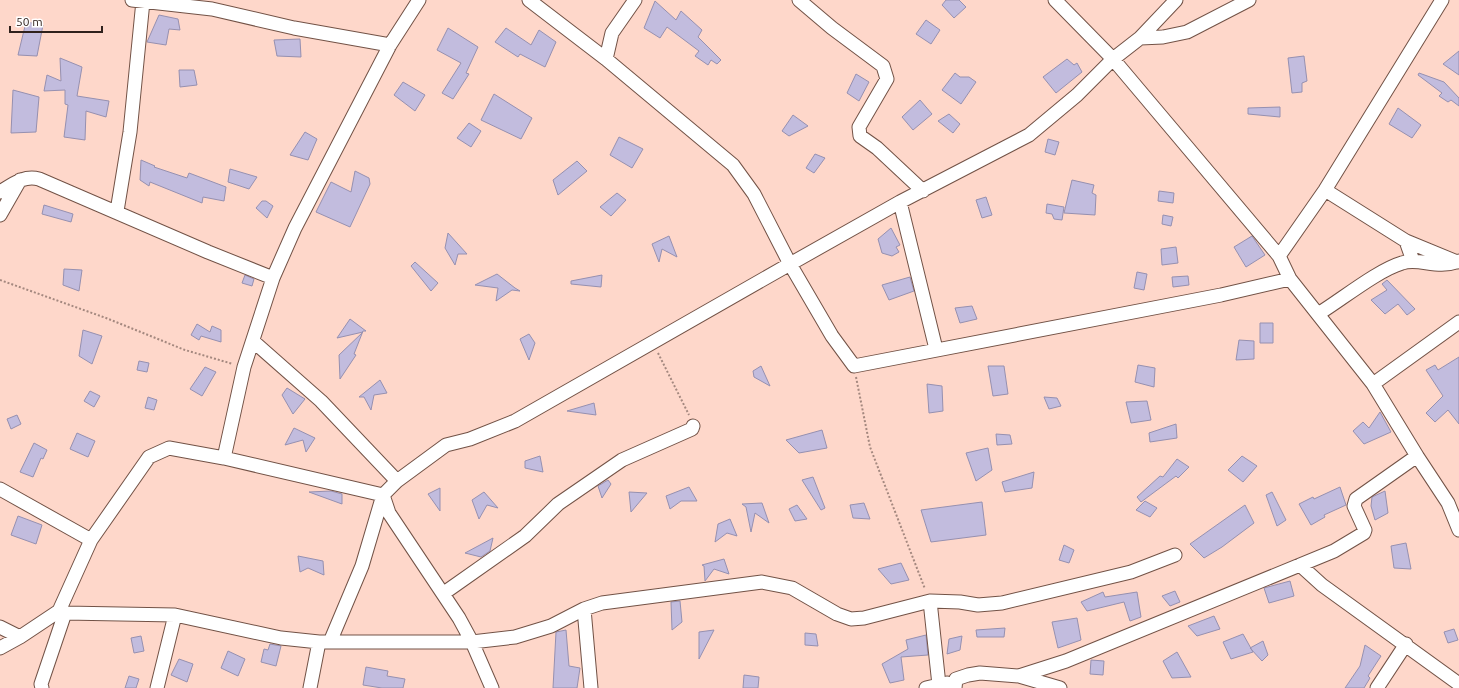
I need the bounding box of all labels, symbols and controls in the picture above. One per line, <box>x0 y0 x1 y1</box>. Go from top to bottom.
scale bar <box>10 8 102 34</box>
text: 50 m <box>16 15 43 28</box>

